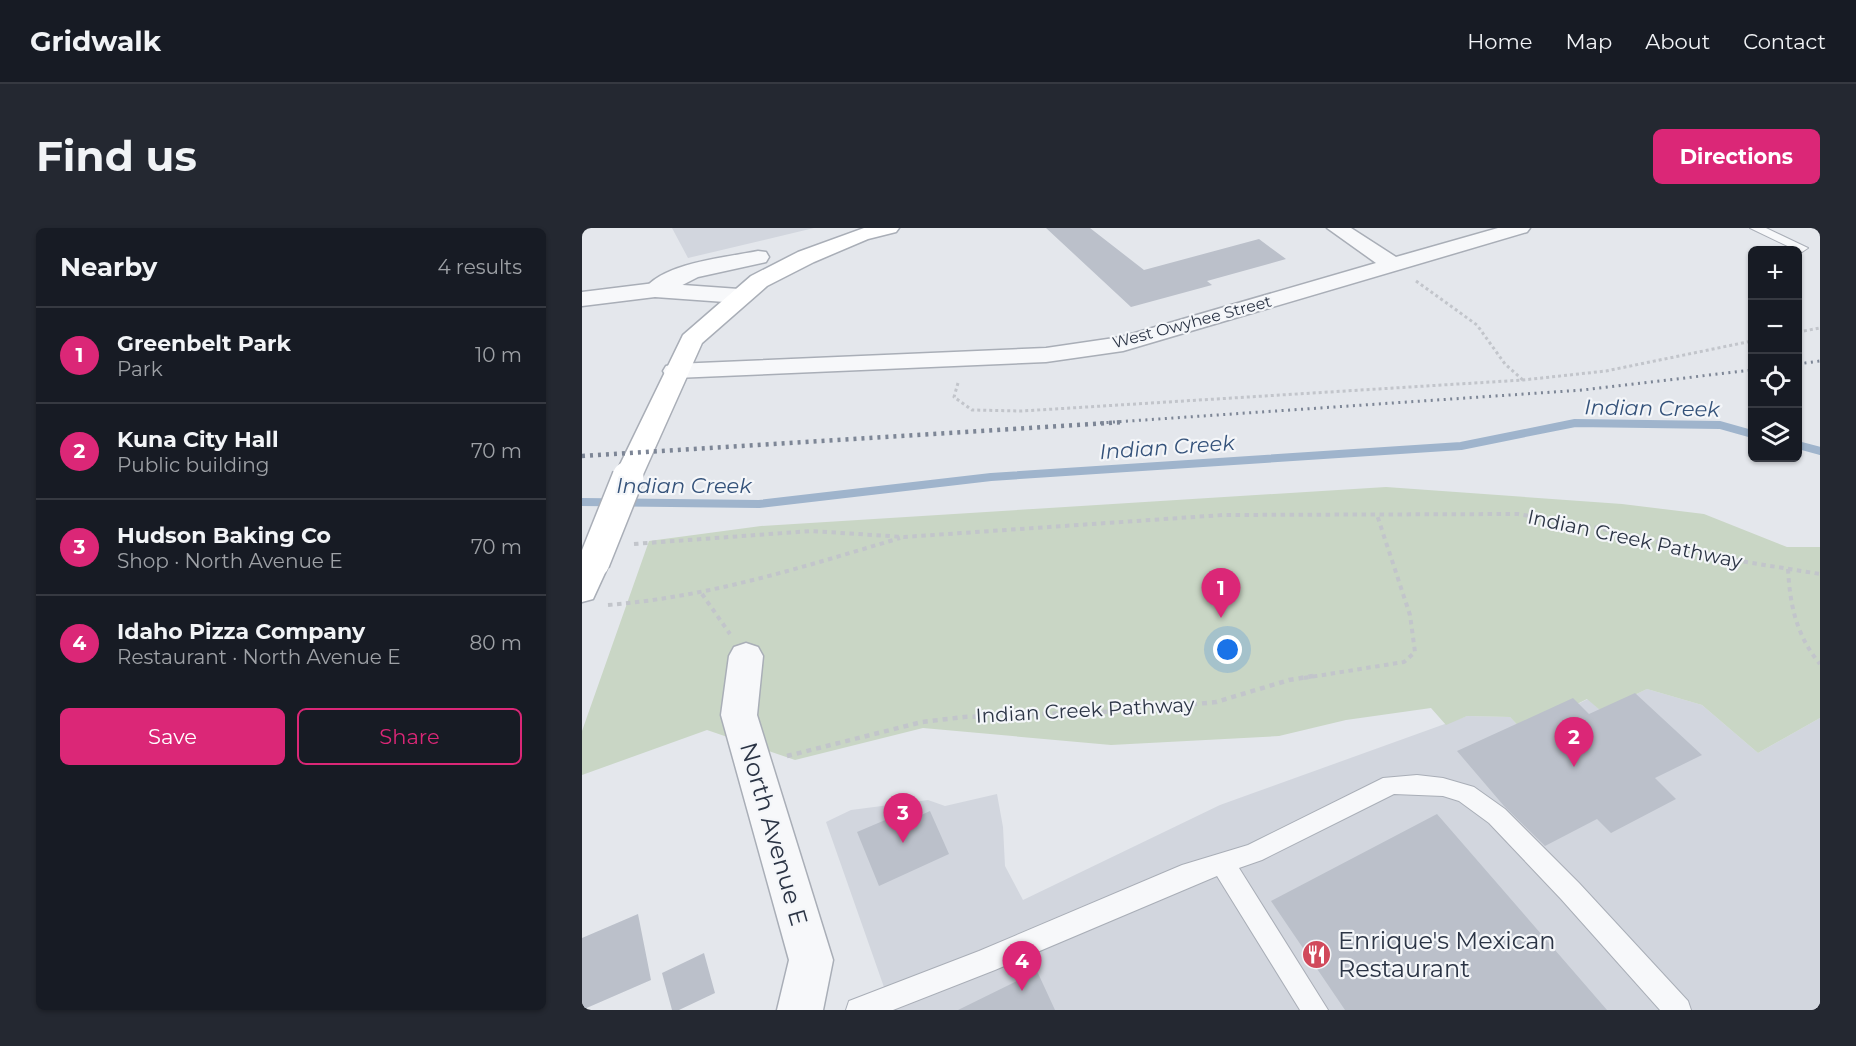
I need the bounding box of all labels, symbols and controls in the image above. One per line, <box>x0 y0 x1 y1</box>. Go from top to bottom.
text: Gridwalk <box>30 24 161 58</box>
text: Home <box>1467 29 1532 54</box>
text: Map <box>1565 29 1612 54</box>
text: About <box>1645 29 1710 54</box>
text: Contact <box>1743 29 1826 54</box>
button: Directions <box>1653 129 1820 184</box>
text: Find us <box>36 130 197 182</box>
map controls <box>1748 246 1802 462</box>
button: + <box>1748 246 1802 300</box>
text: Nearby <box>60 251 157 283</box>
text: 4 results <box>437 255 522 279</box>
street label: West Owyhee Street <box>1110 291 1274 352</box>
button: − <box>1748 300 1802 354</box>
text: Greenbelt Park <box>117 330 291 357</box>
text: 1 <box>76 343 83 367</box>
text: 10 m <box>475 343 522 367</box>
button: locate <box>1748 354 1802 408</box>
text: Park <box>117 357 163 381</box>
water label: Indian Creek <box>1584 394 1721 422</box>
button: layers <box>1748 408 1802 462</box>
text: Kuna City Hall <box>117 426 279 453</box>
water label: Indian Creek <box>1099 430 1237 464</box>
text: 2 <box>74 439 85 463</box>
text: 70 m <box>471 439 522 463</box>
text: Public building <box>117 453 270 477</box>
water label: Indian Creek <box>616 473 753 498</box>
street label: Indian Creek Pathway <box>1525 504 1745 574</box>
text: Hudson Baking Co <box>117 522 331 549</box>
text: 3 <box>74 535 85 559</box>
text: 70 m <box>471 535 522 559</box>
text: Shop · North Avenue E <box>117 549 343 573</box>
pin: 1 <box>1202 568 1240 618</box>
text: Idaho Pizza Company <box>117 618 365 645</box>
text: 4 <box>73 631 86 655</box>
text: 80 m <box>470 631 522 655</box>
your location <box>1213 635 1242 664</box>
text: Restaurant · North Avenue E <box>117 645 401 669</box>
street label: Indian Creek Pathway <box>975 692 1195 728</box>
button: Save <box>60 708 285 765</box>
button: Share <box>297 708 522 765</box>
pin: 2 <box>1554 718 1594 767</box>
street label: North Avenue E <box>734 739 814 929</box>
pin: 3 <box>884 794 922 843</box>
place label: Enrique's Mexican Restaurant <box>1338 926 1556 983</box>
restaurant icon: Enrique's Mexican Restaurant <box>1301 938 1333 970</box>
pin: 4 <box>1002 942 1042 991</box>

